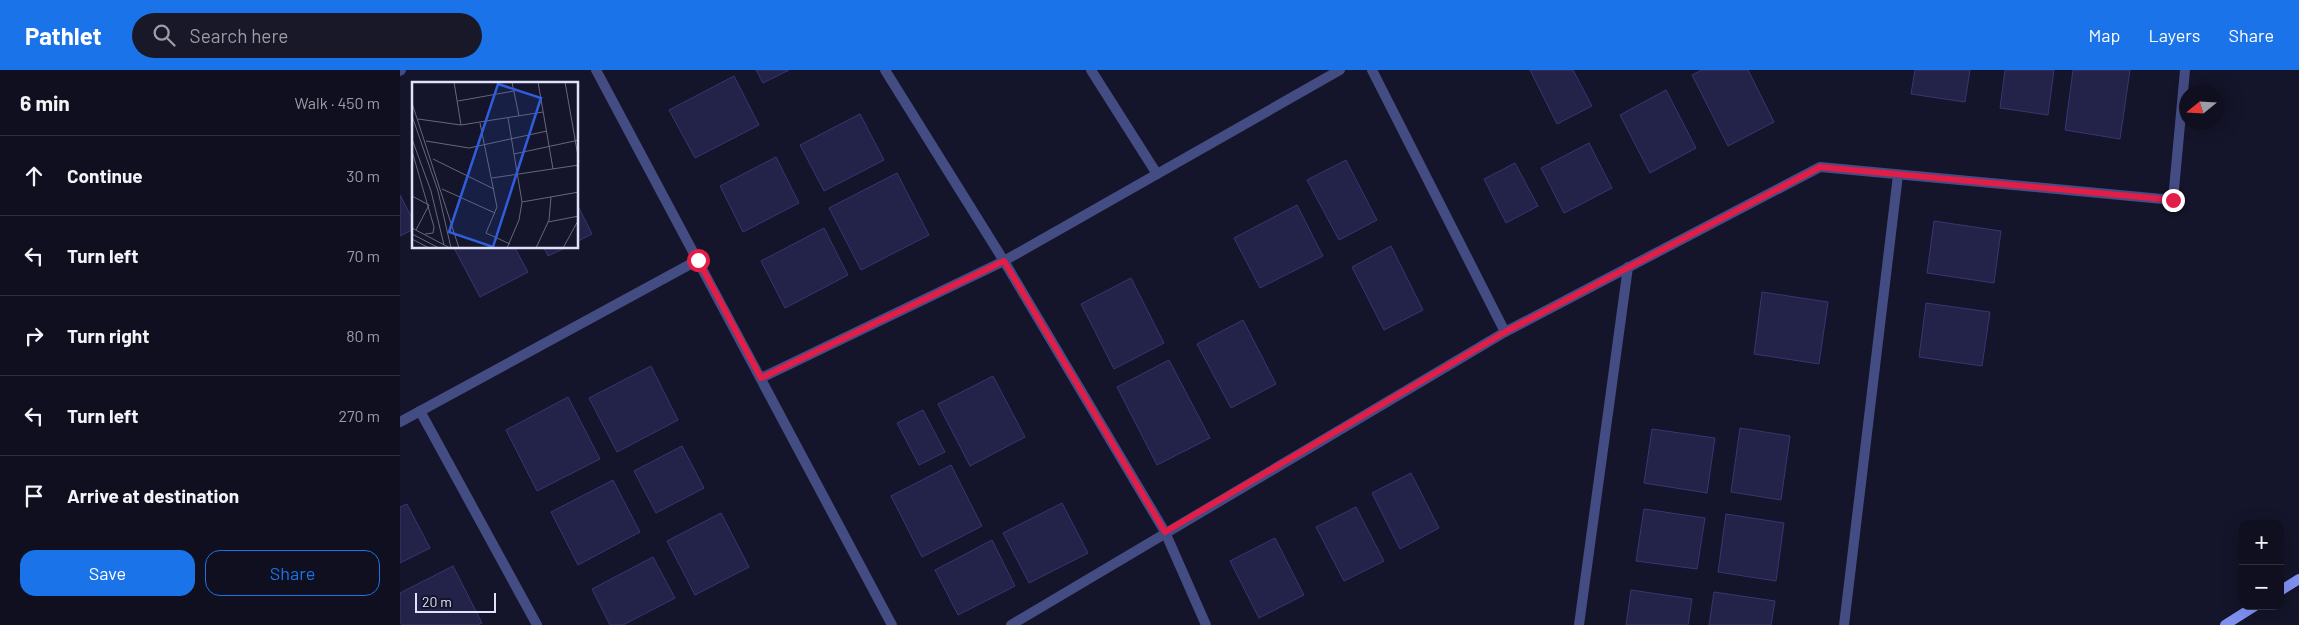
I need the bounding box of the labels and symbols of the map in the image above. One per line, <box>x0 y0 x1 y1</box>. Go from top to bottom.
inset map <box>412 82 579 249</box>
north arrow <box>2179 85 2224 130</box>
route end <box>2162 189 2185 212</box>
route start <box>687 249 710 272</box>
scale bar <box>415 590 496 613</box>

